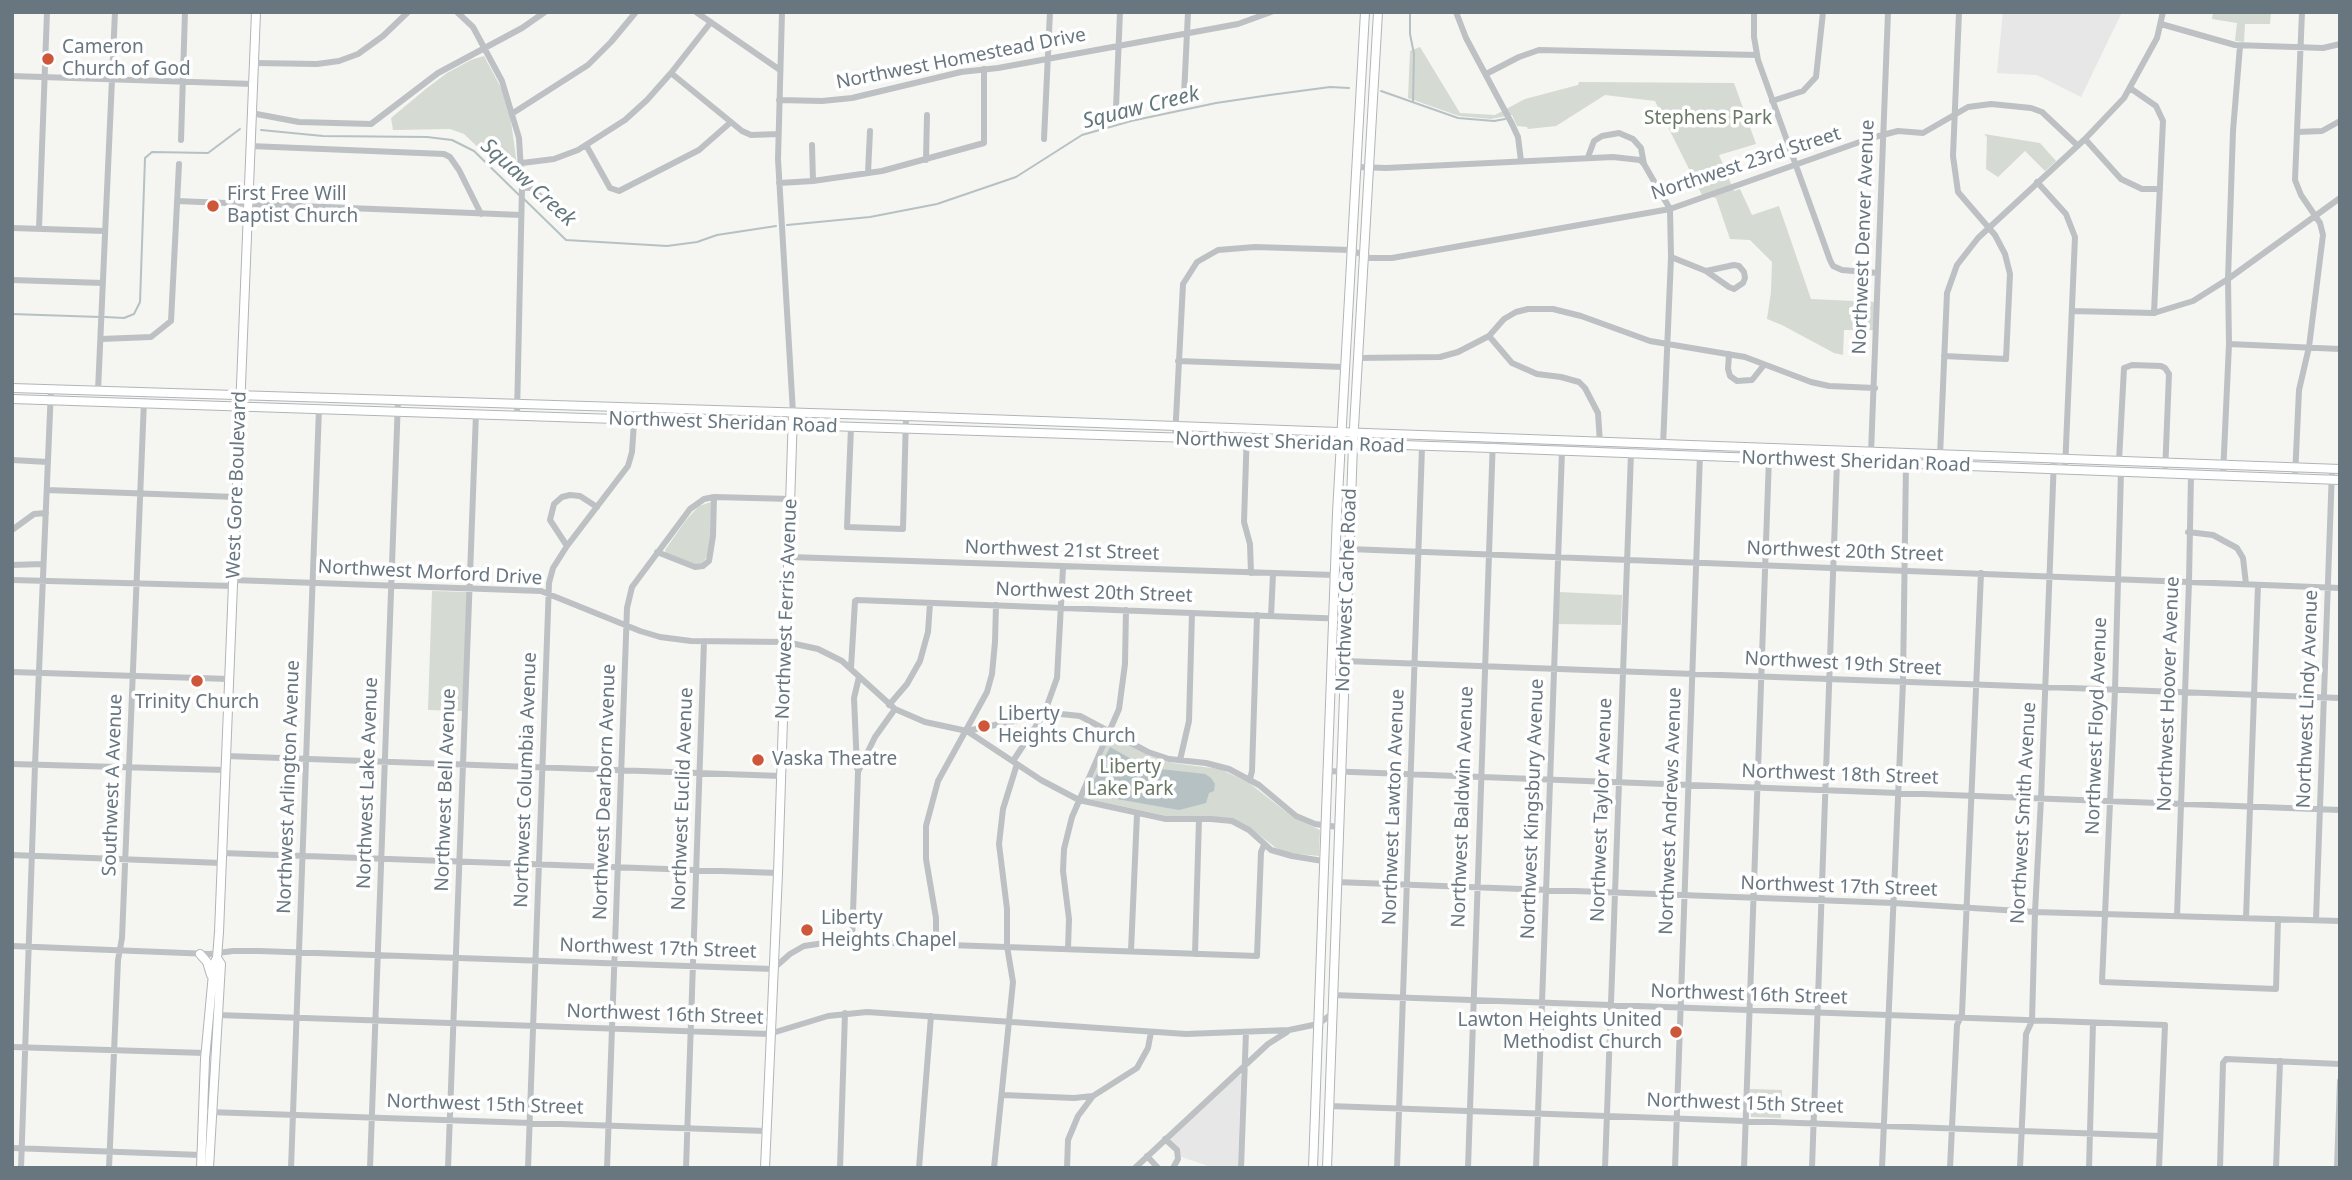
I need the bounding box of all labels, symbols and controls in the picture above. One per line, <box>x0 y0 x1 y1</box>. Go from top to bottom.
street label: Northwest Homestead Drive <box>834 24 1088 94</box>
place label: Cameron Church of God <box>62 37 191 81</box>
marker: Cameron Church of God <box>40 51 56 67</box>
water label: Squaw Creek <box>1080 81 1202 135</box>
park label: Stephens Park <box>1644 108 1772 130</box>
street label: Northwest Denver Avenue <box>1849 119 1879 355</box>
street label: Northwest 23rd Street <box>1648 123 1844 205</box>
water label: Squaw Creek <box>475 134 581 232</box>
place label: First Free Will Baptist Church <box>227 184 358 228</box>
marker: First Free Will Baptist Church <box>205 198 221 214</box>
street label: West Gore Boulevard <box>222 391 252 579</box>
street label: Northwest Sheridan Road <box>608 408 838 438</box>
street label: Northwest Sheridan Road <box>1175 428 1405 458</box>
street label: Northwest Sheridan Road <box>1741 447 1971 477</box>
street label: Northwest Cache Road <box>1332 488 1362 692</box>
street label: Northwest Ferris Avenue <box>772 498 802 720</box>
street label: Northwest 21st Street <box>964 536 1160 566</box>
street label: Northwest 20th Street <box>1746 537 1944 567</box>
street label: Northwest Morford Drive <box>317 556 543 590</box>
street label: Northwest Hoover Avenue <box>2153 576 2185 812</box>
street label: Northwest 20th Street <box>995 578 1193 608</box>
street label: Northwest Lindy Avenue <box>2293 589 2323 809</box>
street label: Northwest Floyd Avenue <box>2082 617 2112 835</box>
street label: Northwest 19th Street <box>1744 647 1942 681</box>
street label: Northwest Columbia Avenue <box>510 652 542 908</box>
street label: Northwest Arlington Avenue <box>273 660 305 914</box>
street label: Northwest Dearborn Avenue <box>589 663 621 921</box>
marker: Trinity Church <box>189 673 205 689</box>
street label: Northwest Lake Avenue <box>353 677 383 889</box>
street label: Northwest Kingsbury Avenue <box>1517 678 1549 940</box>
street label: Northwest Baldwin Avenue <box>1447 686 1479 928</box>
street label: Northwest Euclid Avenue <box>668 687 698 911</box>
street label: Northwest Andrews Avenue <box>1655 687 1687 935</box>
street label: Northwest Bell Avenue <box>431 688 461 892</box>
street label: Northwest Lawton Avenue <box>1378 689 1410 925</box>
place label: Trinity Church <box>135 692 259 714</box>
street label: Southwest A Avenue <box>98 693 128 877</box>
street label: Northwest Taylor Avenue <box>1587 698 1617 922</box>
street label: Northwest Smith Avenue <box>2007 701 2041 925</box>
place label: Liberty Heights Church <box>998 704 1136 748</box>
marker: Liberty Heights Church <box>976 718 992 734</box>
place label: Vaska Theatre <box>772 749 897 771</box>
marker: Vaska Theatre <box>750 752 766 768</box>
park label: Liberty Lake Park <box>1087 757 1173 801</box>
street label: Northwest 18th Street <box>1741 760 1939 790</box>
street label: Northwest 17th Street <box>1740 872 1938 902</box>
place label: Liberty Heights Chapel <box>821 908 957 952</box>
marker: Liberty Heights Chapel <box>799 922 815 938</box>
street label: Northwest 17th Street <box>559 934 757 964</box>
street label: Northwest 16th Street <box>1650 980 1848 1010</box>
street label: Northwest 16th Street <box>566 1000 764 1030</box>
place label: Lawton Heights United Methodist Church <box>1458 1010 1662 1054</box>
marker: Lawton Heights United Methodist Church <box>1668 1024 1684 1040</box>
street label: Northwest 15th Street <box>1646 1089 1844 1119</box>
street label: Northwest 15th Street <box>386 1090 584 1120</box>

